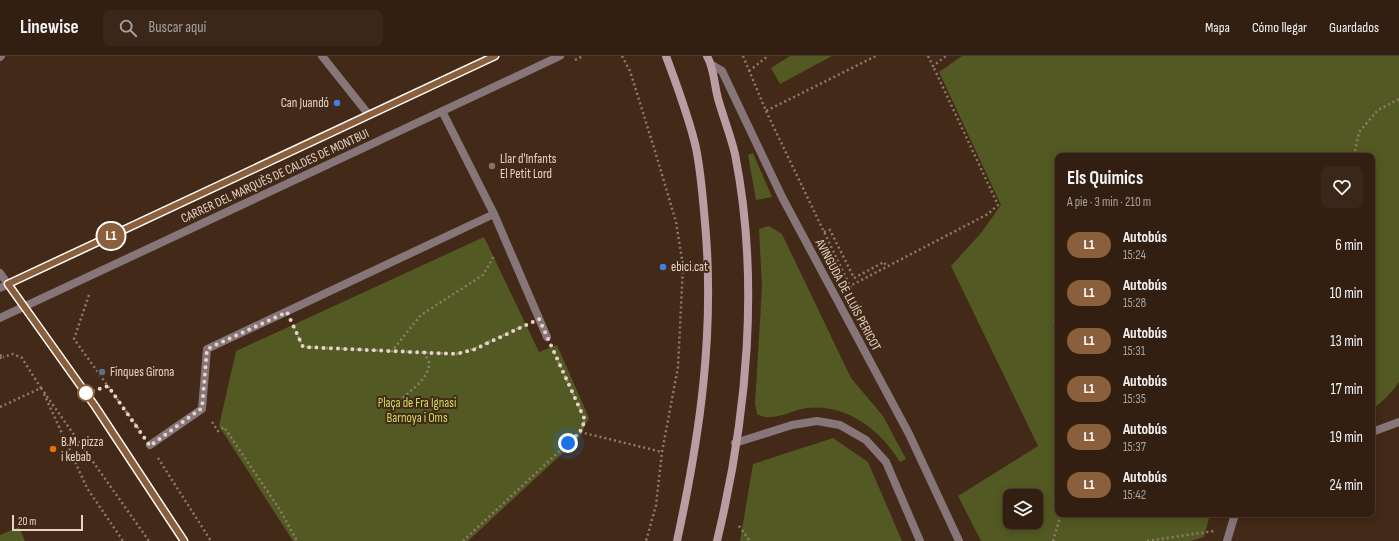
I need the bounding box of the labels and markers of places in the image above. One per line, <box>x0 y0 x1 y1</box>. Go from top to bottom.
place label: Can Juandó <box>281 95 329 111</box>
marker: Can Juandó <box>332 98 342 108</box>
place label: Llar d'Infants El Petit Lord <box>500 151 557 182</box>
marker: Llar d'Infants El Petit Lord <box>487 161 497 171</box>
place label: ebici.cat <box>671 259 708 275</box>
marker: ebici.cat <box>658 262 668 272</box>
place label: Finques Girona <box>110 364 174 380</box>
marker: Finques Girona <box>97 367 107 377</box>
unlabelled marker <box>77 384 95 402</box>
place label: B.M. pizza i kebab <box>61 434 103 465</box>
marker: B.M. pizza i kebab <box>48 444 58 454</box>

